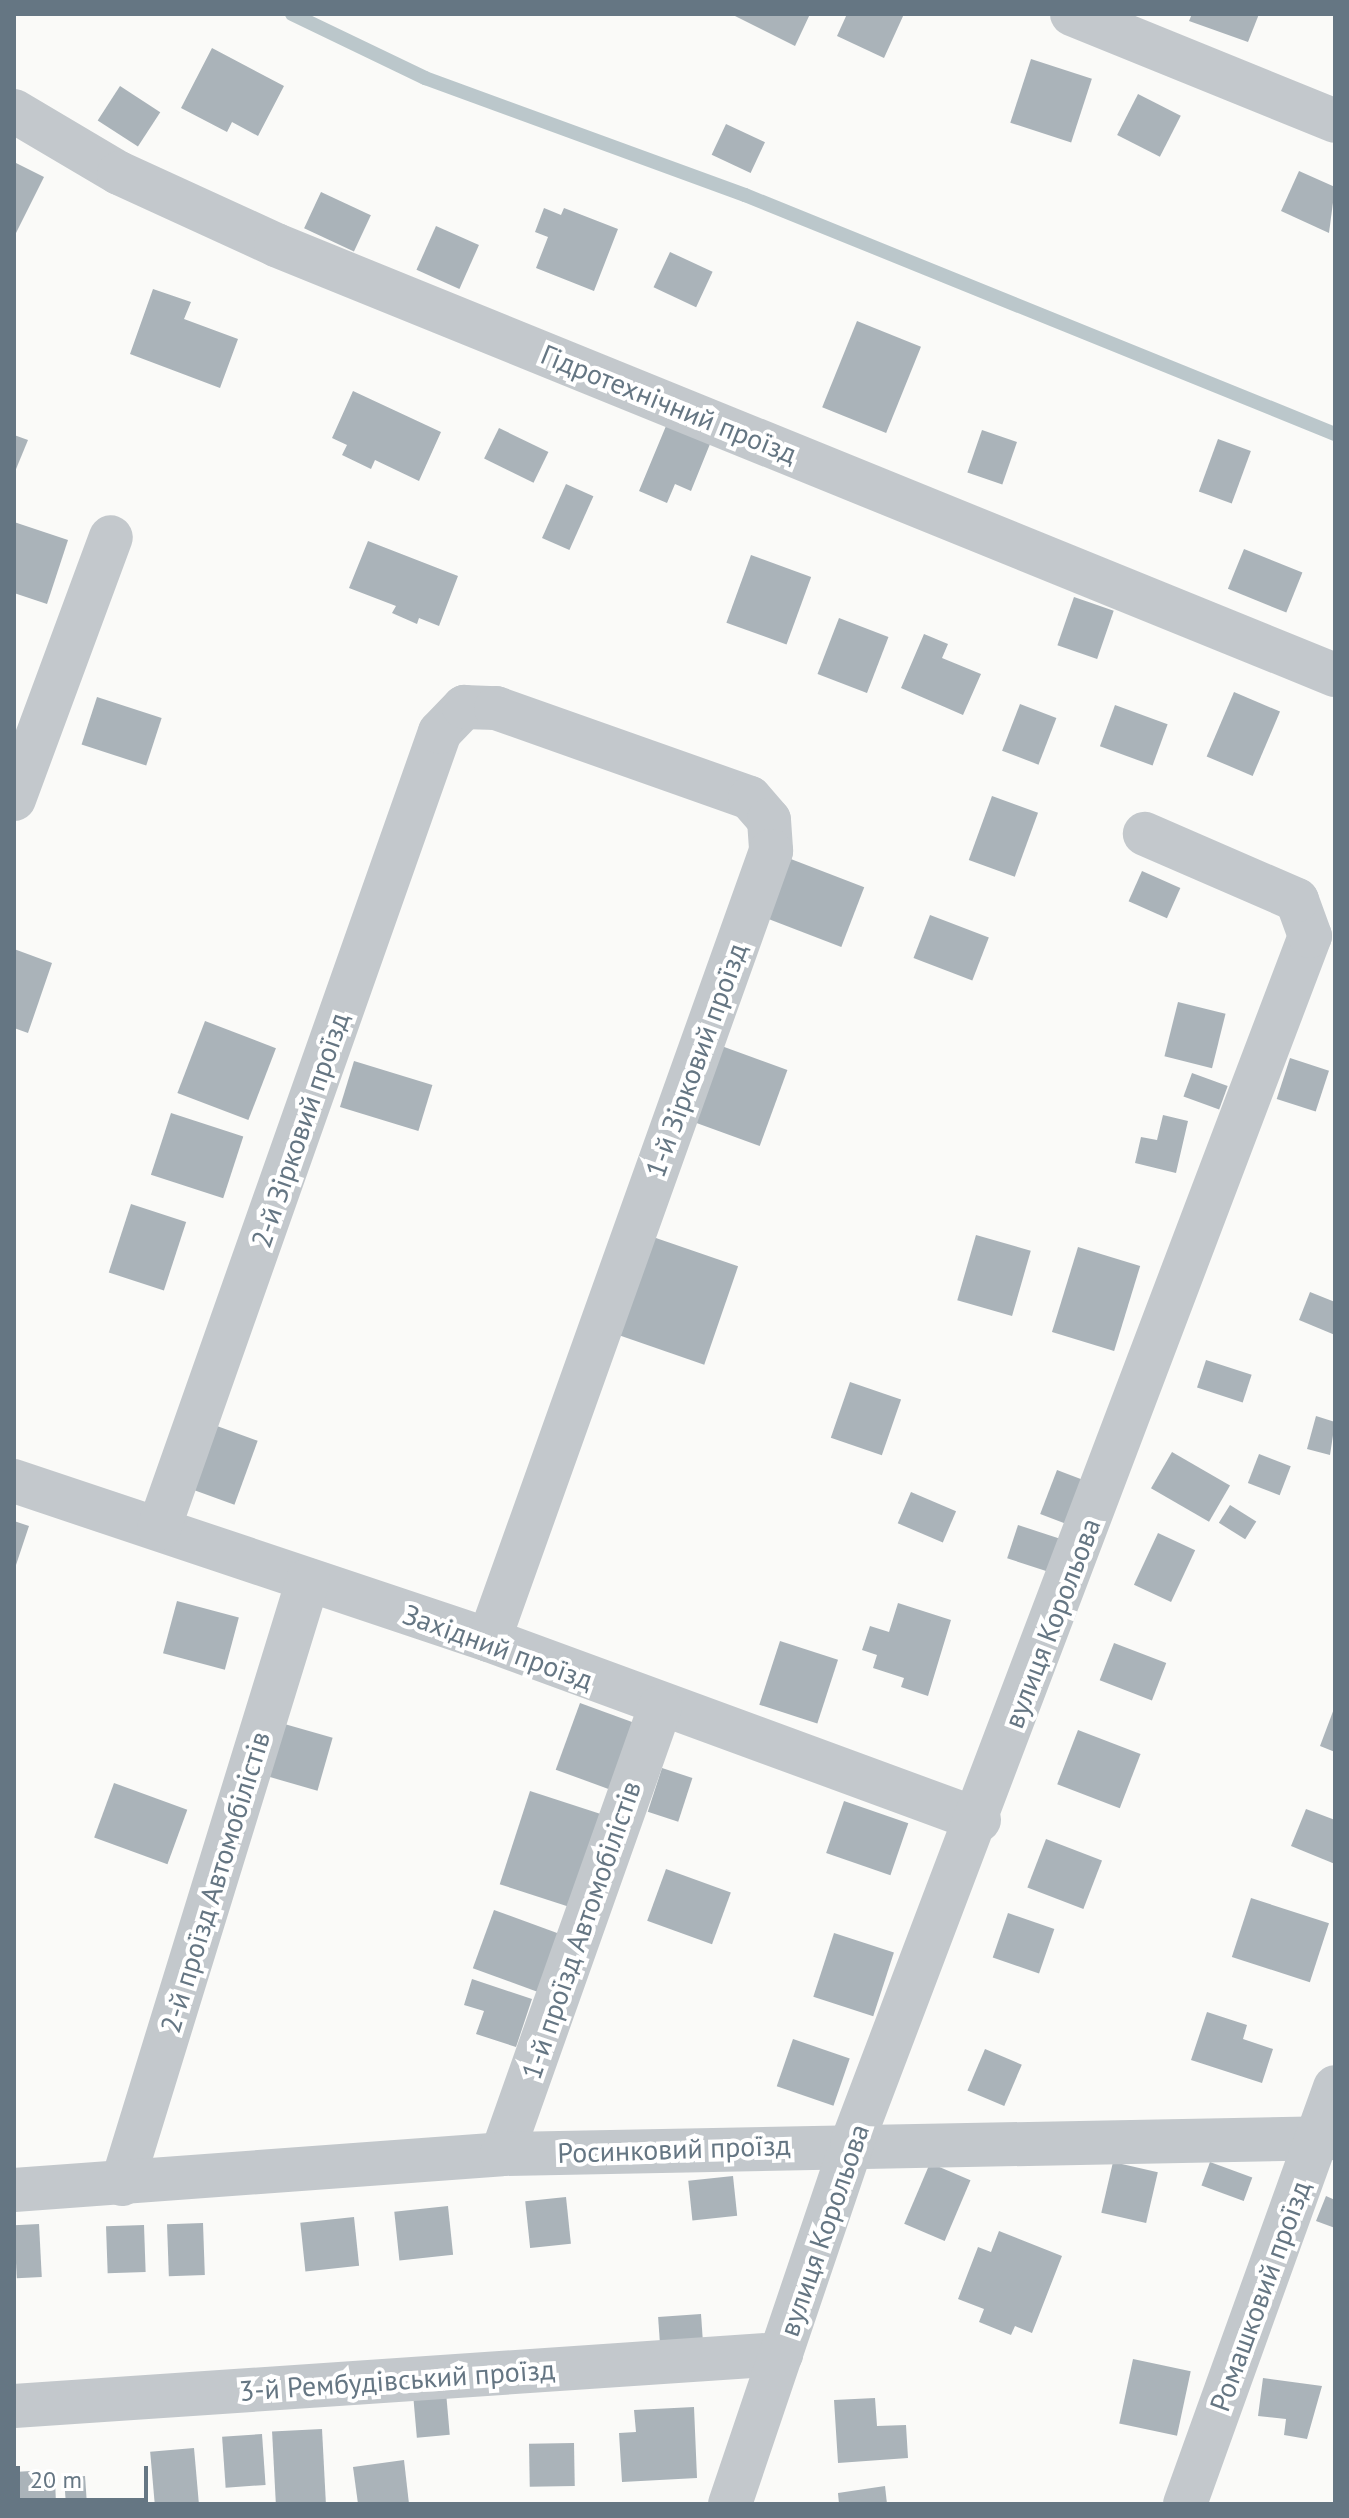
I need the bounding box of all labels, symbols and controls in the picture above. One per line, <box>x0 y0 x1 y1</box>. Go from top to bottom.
street label: Гідротехнічний проїзд <box>536 337 802 471</box>
street label: 1-й Зірковий проїзд <box>638 938 754 1182</box>
street label: 2-й Зірковий проїзд <box>244 1008 356 1252</box>
street label: вулиця Корольова <box>997 1513 1107 1733</box>
street label: Західний проїзд <box>398 1597 598 1697</box>
street label: 2-й проїзд Автомобілістів <box>153 1727 277 2037</box>
street label: 1-й проїзд Автомобілістів <box>514 1776 648 2084</box>
street label: вулиця Корольова <box>772 2120 876 2340</box>
street label: Росинковий проїзд <box>557 2128 791 2170</box>
street label: Ромашковий проїзд <box>1203 2176 1317 2416</box>
street label: 3-й Рембудівський проїзд <box>238 2352 556 2408</box>
scale bar <box>20 2450 152 2500</box>
text: 20 m <box>30 2464 82 2495</box>

